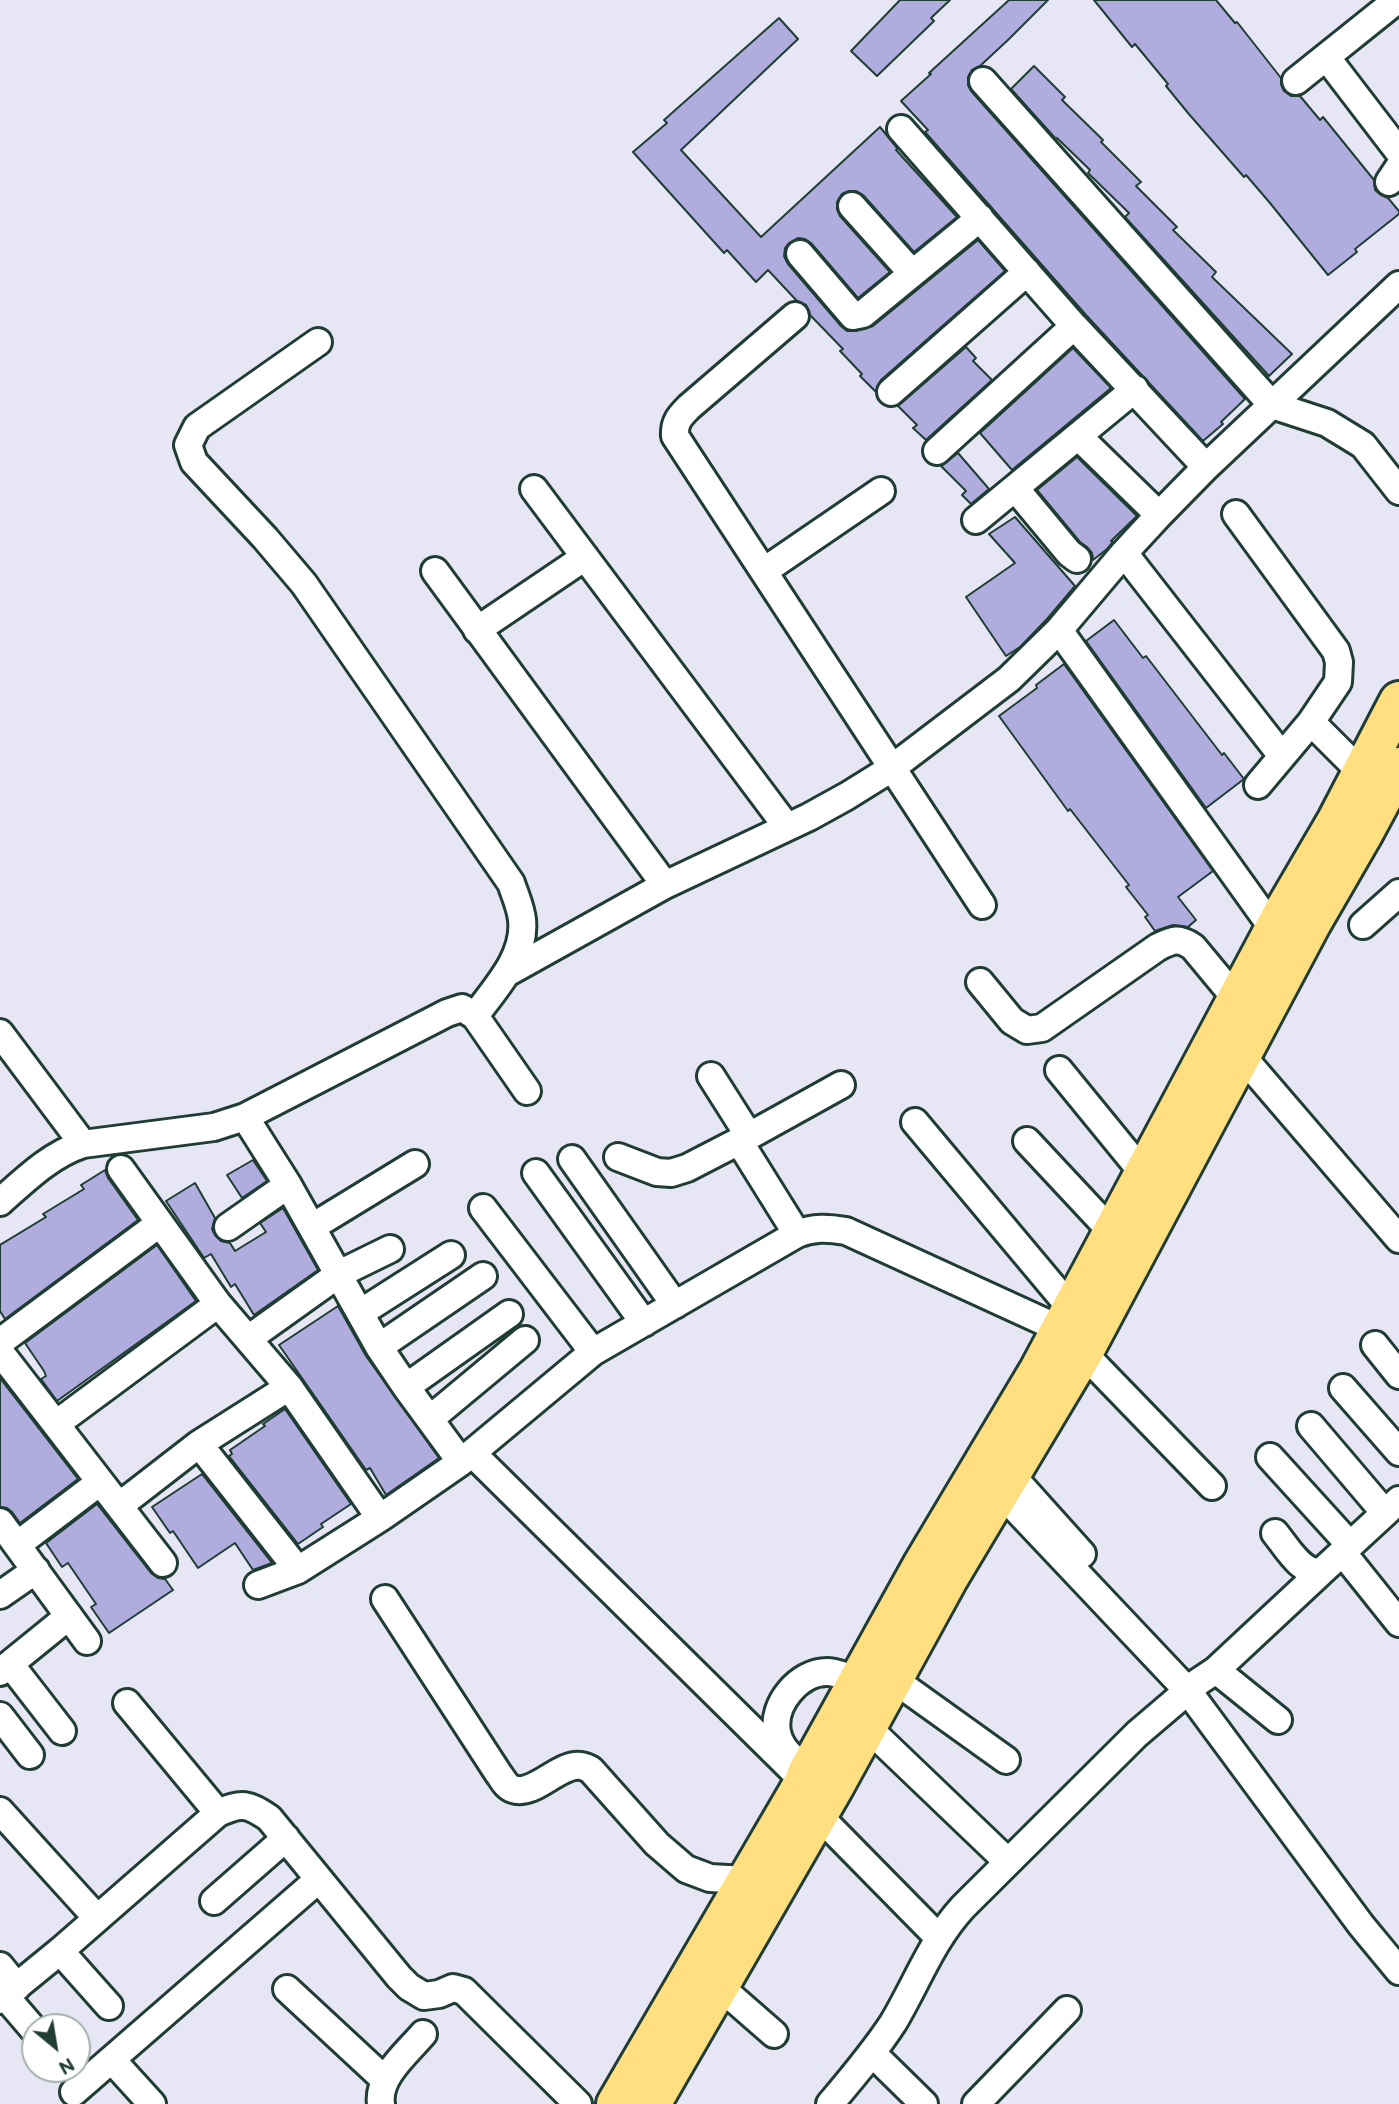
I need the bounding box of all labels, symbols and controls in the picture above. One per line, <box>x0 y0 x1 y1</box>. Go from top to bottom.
north arrow <box>21 2013 91 2083</box>
text: N <box>54 2051 78 2078</box>

